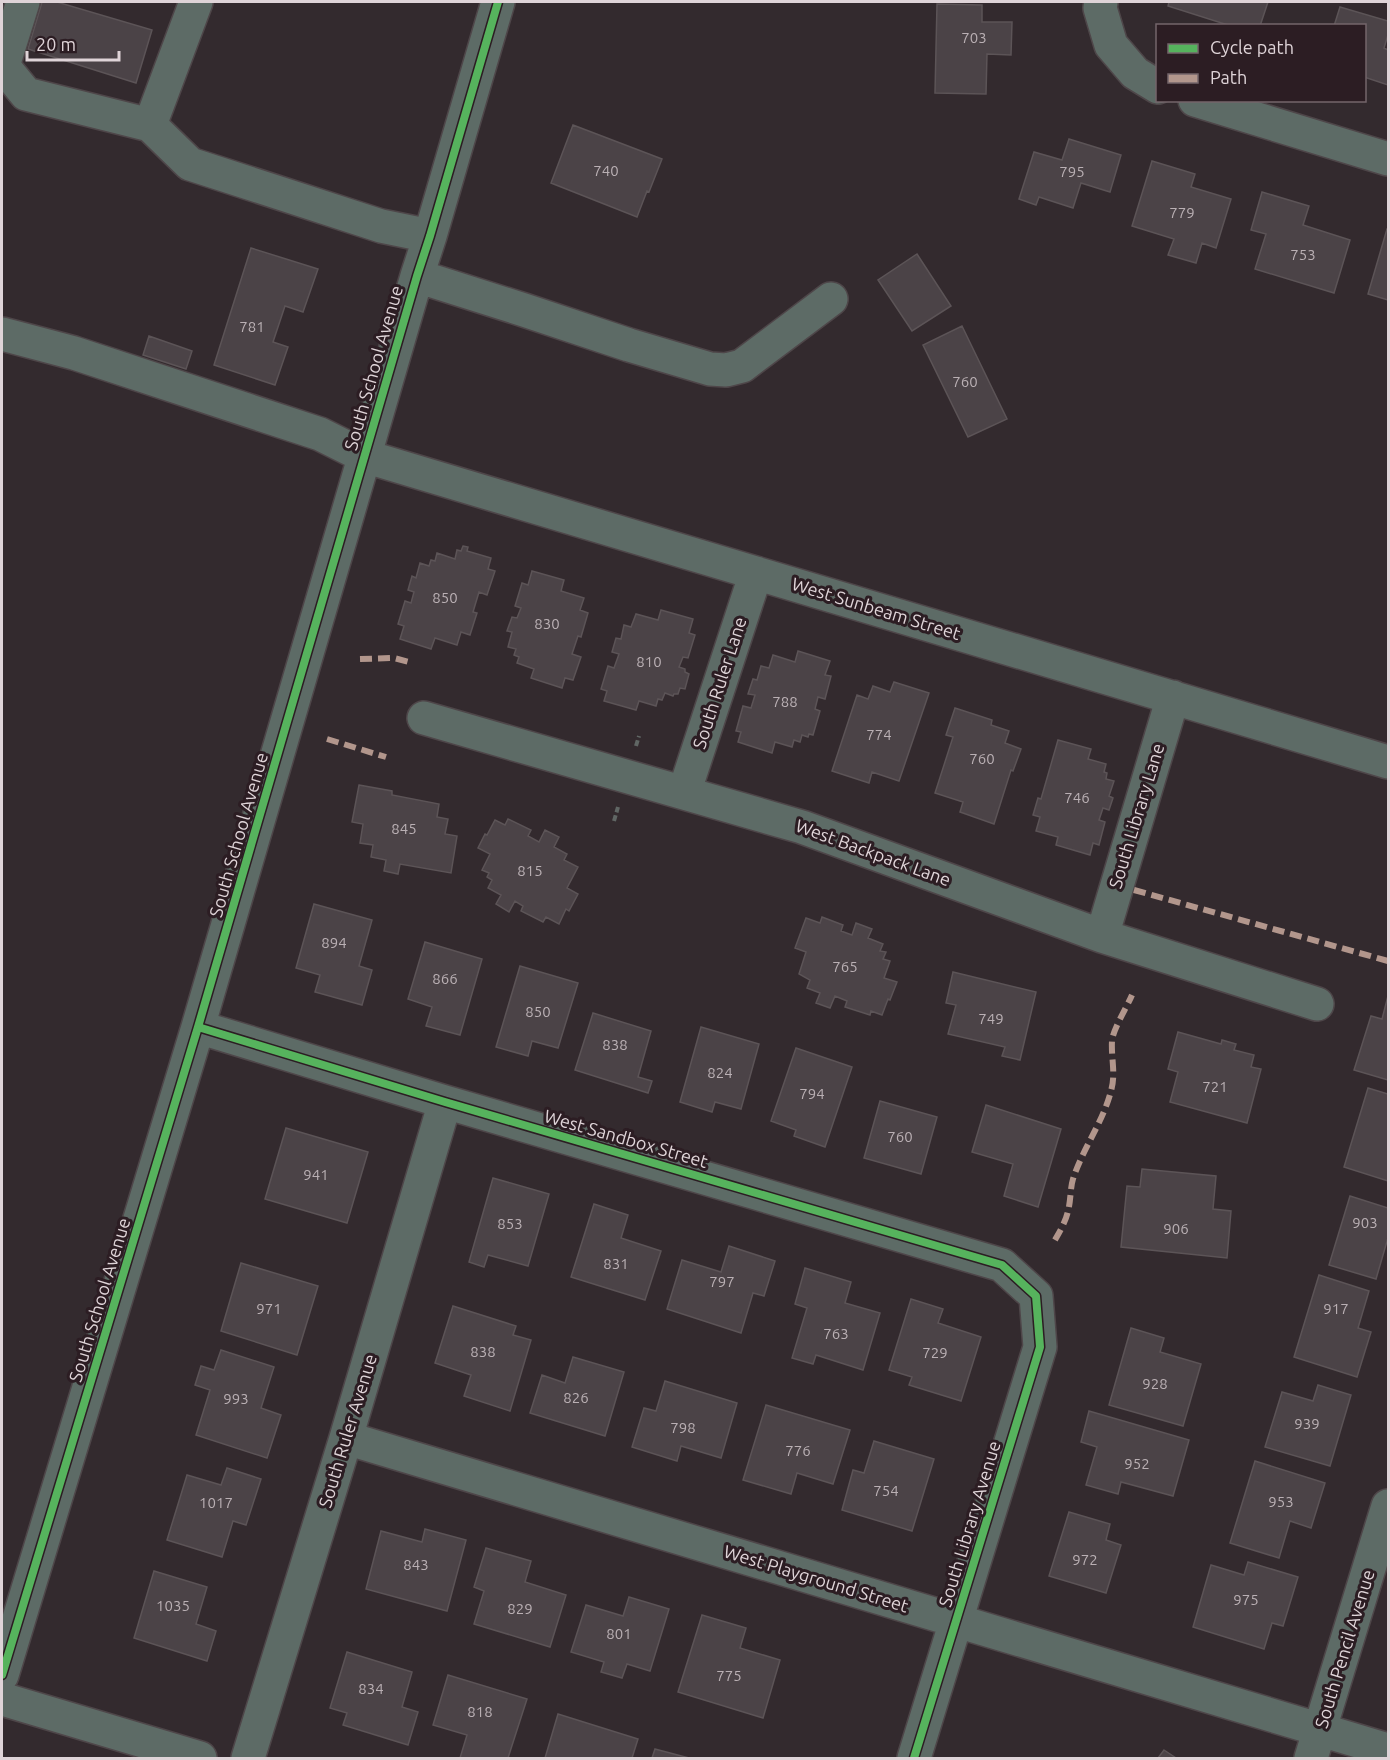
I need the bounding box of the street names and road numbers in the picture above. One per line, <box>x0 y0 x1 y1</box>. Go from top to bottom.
street label: South School Avenue <box>340 283 406 452</box>
street label: West Sunbeam Street <box>790 573 963 643</box>
street label: South Ruler Lane <box>688 614 750 751</box>
street label: South Library Lane <box>1104 741 1168 891</box>
street label: South School Avenue <box>205 750 271 919</box>
street label: West Backpack Lane <box>793 815 954 889</box>
street label: West Sandbox Street <box>542 1105 710 1171</box>
street label: South School Avenue <box>65 1215 134 1384</box>
street label: South Ruler Avenue <box>314 1352 380 1510</box>
street label: South Library Avenue <box>934 1438 1004 1609</box>
street label: West Playground Street <box>722 1540 911 1616</box>
street label: South Pencil Avenue <box>1310 1567 1378 1730</box>

